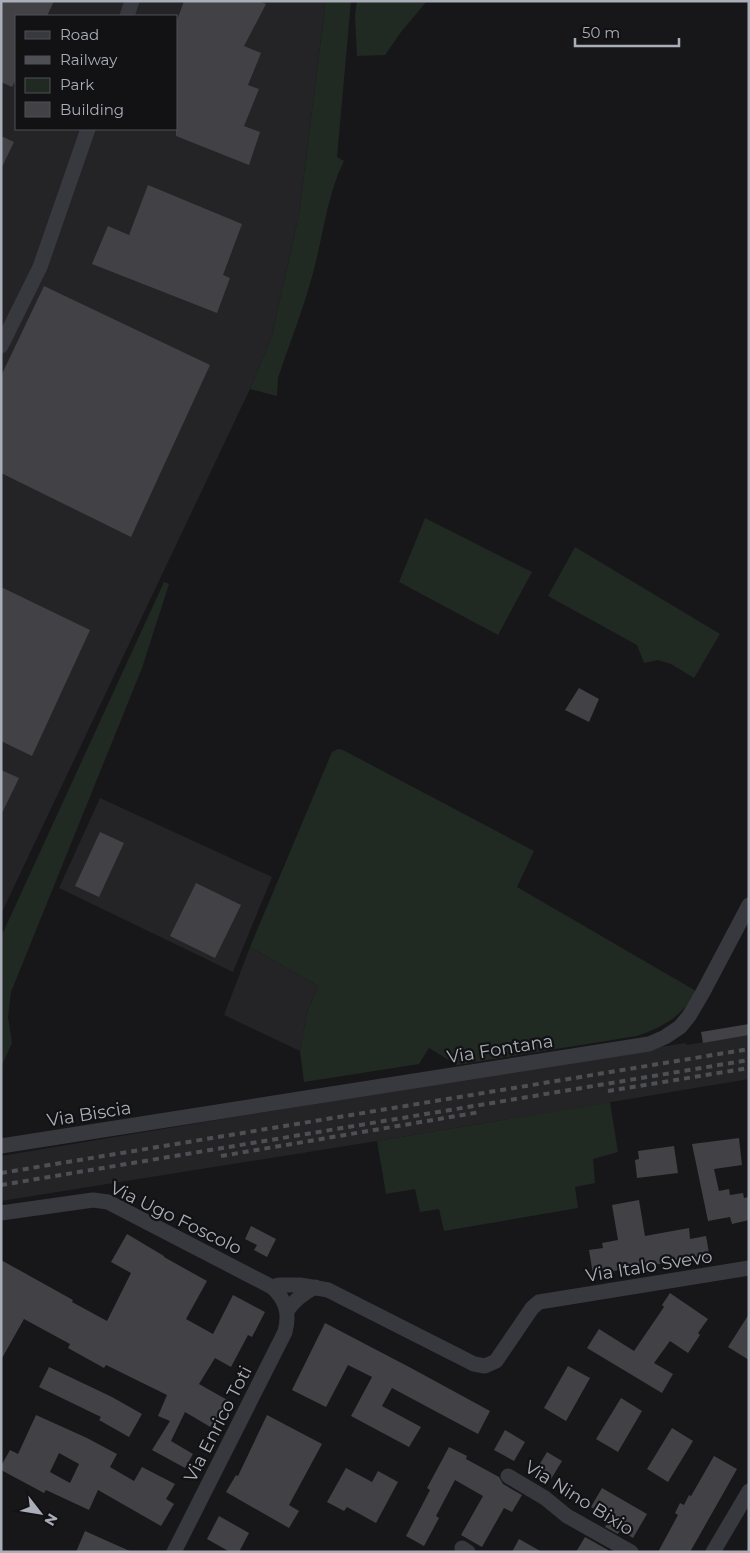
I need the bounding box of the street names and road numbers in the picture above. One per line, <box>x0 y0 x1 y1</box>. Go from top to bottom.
street label: Via Fontana <box>445 1030 555 1068</box>
street label: Via Biscia <box>45 1096 133 1132</box>
street label: Via Ugo Foscolo <box>107 1177 245 1259</box>
street label: Via Italo Svevo <box>584 1245 714 1287</box>
street label: Via Enrico Toti <box>179 1362 257 1486</box>
street label: Via Nino Bixio <box>520 1456 638 1540</box>

